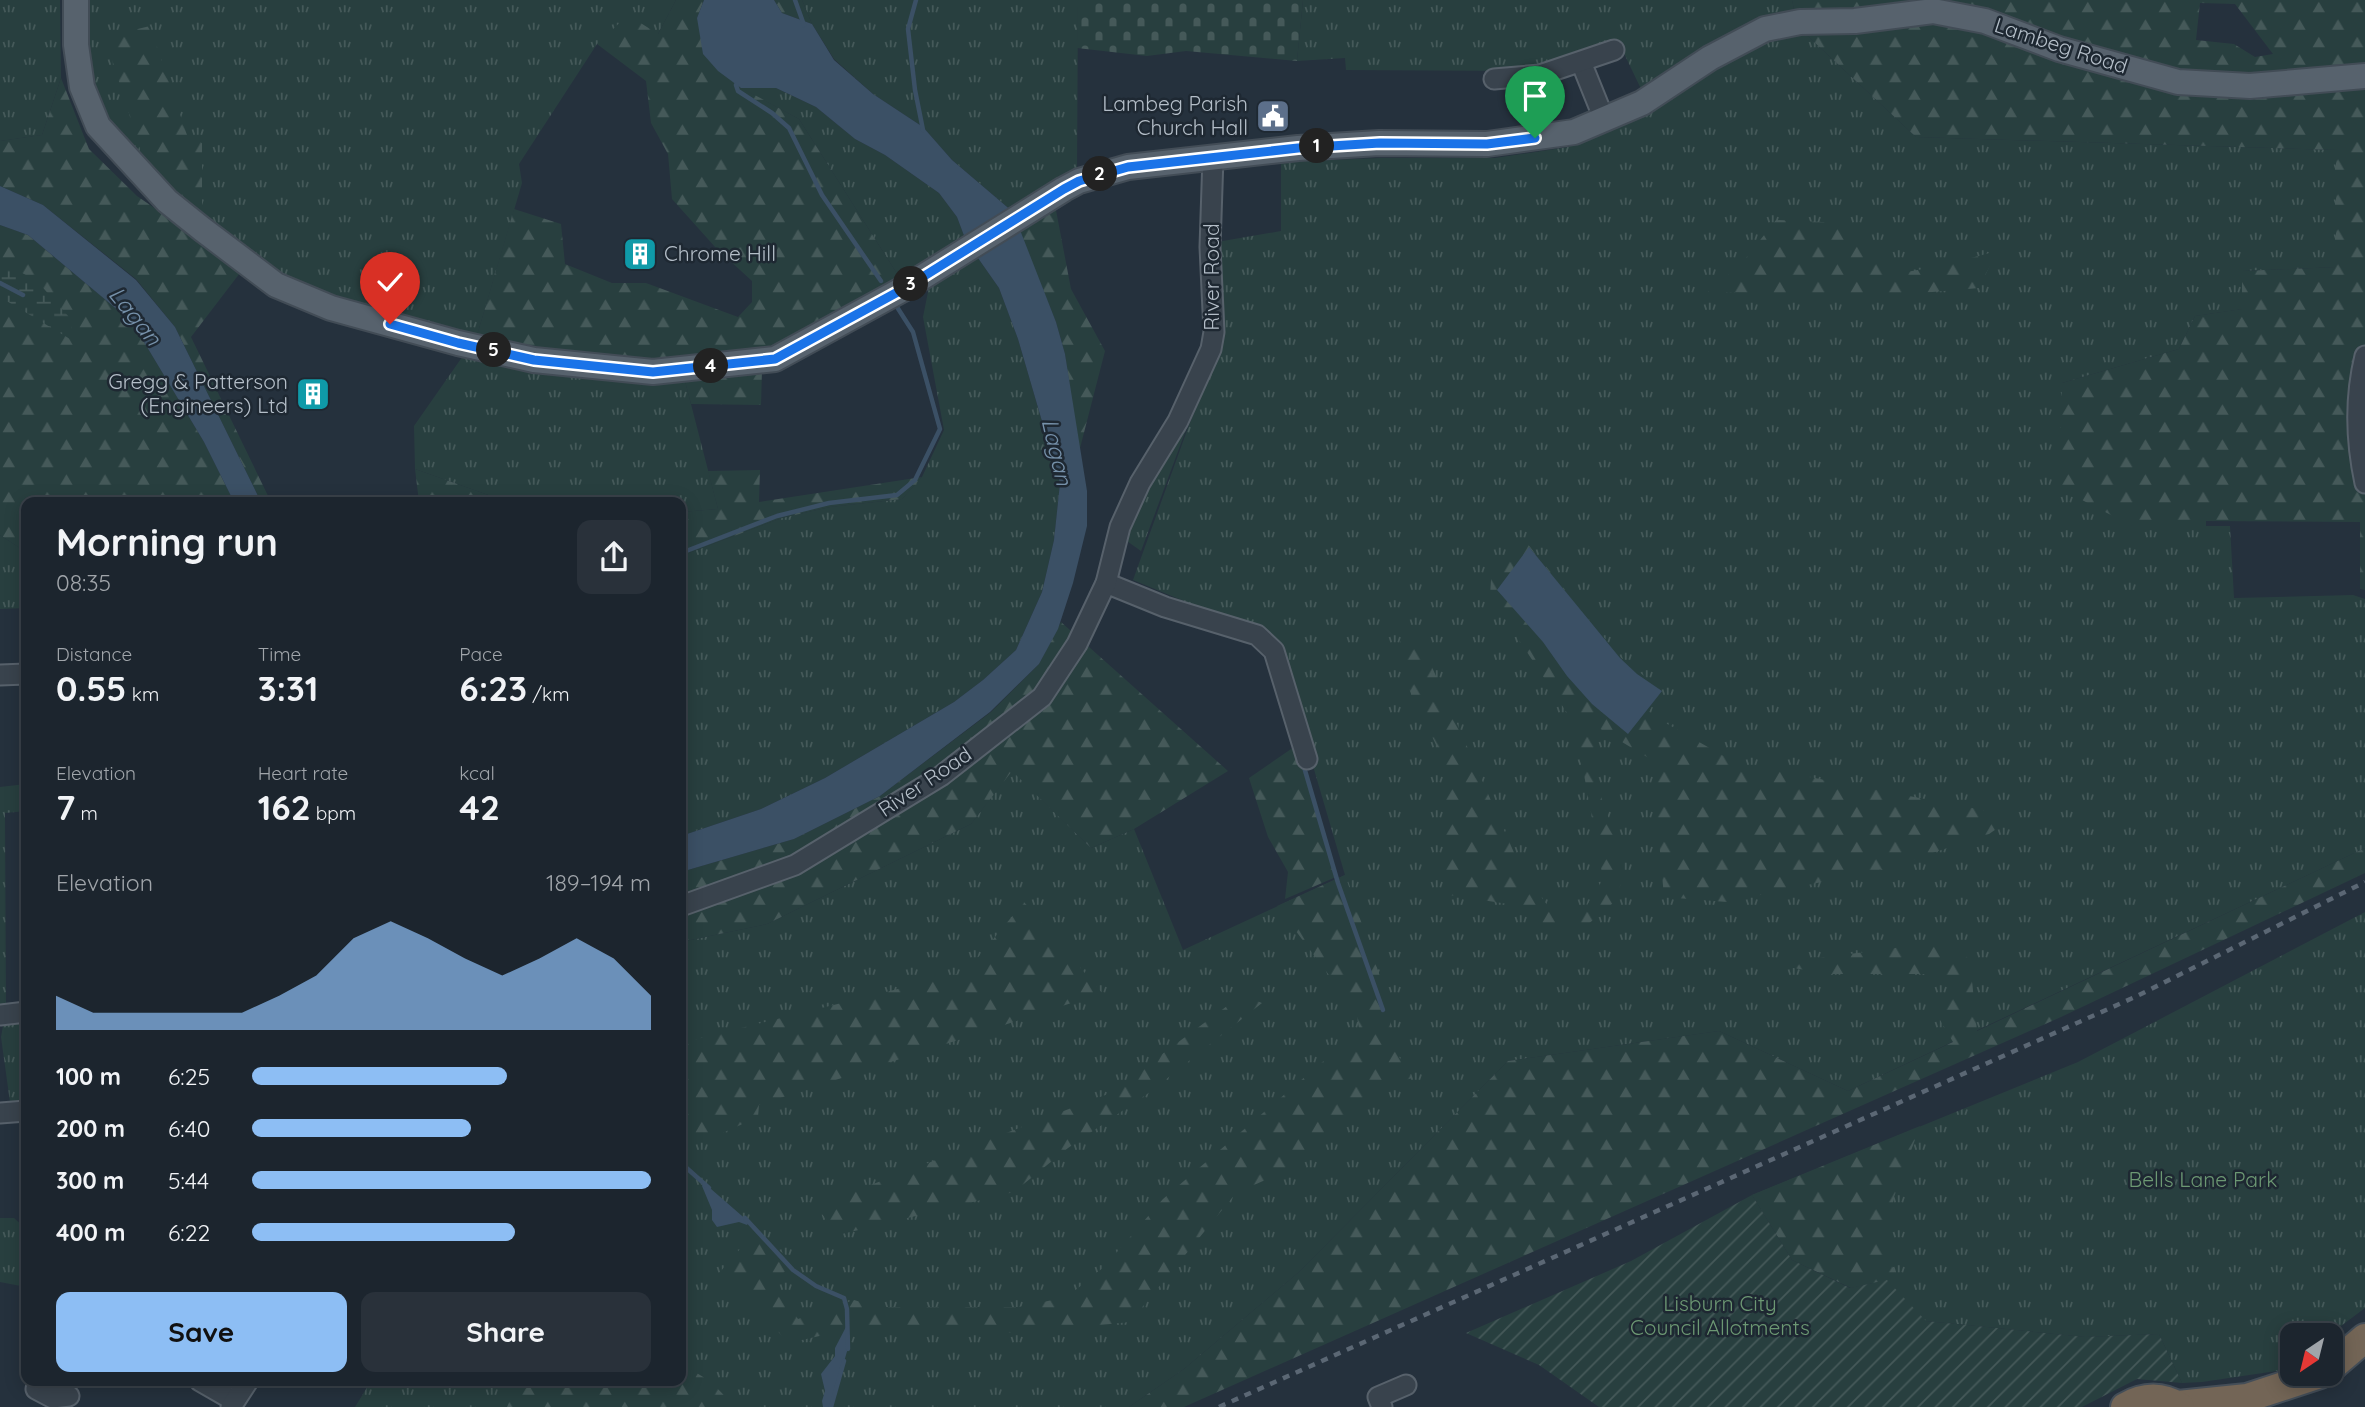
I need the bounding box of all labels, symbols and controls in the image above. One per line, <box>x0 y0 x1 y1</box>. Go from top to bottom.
street label: Lambeg Road <box>1991 11 2131 79</box>
pin <box>1505 66 1565 138</box>
icon: arrive <box>1516 77 1554 115</box>
place label: Lambeg Parish Church Hall <box>1102 90 1248 140</box>
public building icon: Lambeg Parish Church Hall <box>1254 97 1292 135</box>
pin: 1 <box>1300 128 1334 164</box>
text: 1 <box>1313 133 1320 157</box>
pin: 2 <box>1082 156 1118 192</box>
text: 2 <box>1094 161 1105 185</box>
street label: River Road <box>1198 223 1224 331</box>
building icon: Chrome Hill <box>621 235 659 273</box>
place label: Chrome Hill <box>664 240 776 266</box>
pin <box>360 252 420 324</box>
icon: check <box>371 263 409 301</box>
pin: 3 <box>894 266 928 302</box>
text: 3 <box>905 271 916 295</box>
water label: Lagan <box>103 280 168 352</box>
pin: 5 <box>476 332 512 368</box>
text: 5 <box>488 337 499 361</box>
pin: 4 <box>694 348 728 384</box>
text: 4 <box>705 353 716 377</box>
place label: Gregg & Patterson (Engineers) Ltd <box>108 368 288 418</box>
building icon: Gregg & Patterson (Engineers) Ltd <box>294 375 332 413</box>
water label: Lagan <box>1036 416 1079 489</box>
text: Morning run <box>56 518 278 566</box>
button: share <box>577 520 651 594</box>
text: 08:35 <box>56 568 111 597</box>
text: Distance <box>56 642 132 666</box>
text: Time <box>258 642 301 666</box>
text: Pace <box>459 642 503 666</box>
text: 0.55 <box>56 666 127 710</box>
text: 3:31 <box>258 666 318 710</box>
text: 6:23 <box>459 666 527 710</box>
text: km <box>127 682 159 706</box>
text: /km <box>527 682 570 706</box>
street label: River Road <box>873 740 976 822</box>
text: Elevation <box>56 761 136 785</box>
text: Heart rate <box>258 761 348 785</box>
text: kcal <box>459 761 495 785</box>
text: 7 <box>56 785 75 829</box>
text: 162 <box>258 785 311 829</box>
text: 42 <box>459 785 500 829</box>
text: m <box>75 801 98 825</box>
text: bpm <box>311 801 356 825</box>
text: Elevation <box>56 868 153 897</box>
text: 189–194 m <box>546 868 651 897</box>
text: 100 m <box>56 1062 121 1091</box>
text: 6:25 <box>168 1062 210 1091</box>
text: 200 m <box>56 1114 125 1143</box>
text: 6:40 <box>168 1114 210 1143</box>
text: 300 m <box>56 1166 124 1195</box>
text: 5:44 <box>168 1166 209 1195</box>
park label: Bells Lane Park <box>2129 1166 2277 1192</box>
text: 400 m <box>56 1218 125 1247</box>
text: 6:22 <box>168 1218 210 1247</box>
park label: Lisburn City Council Allotments <box>1630 1290 1810 1340</box>
button: Save <box>56 1292 347 1372</box>
button: Share <box>361 1292 651 1372</box>
north arrow <box>2280 1323 2343 1386</box>
map controls <box>2280 1323 2343 1386</box>

